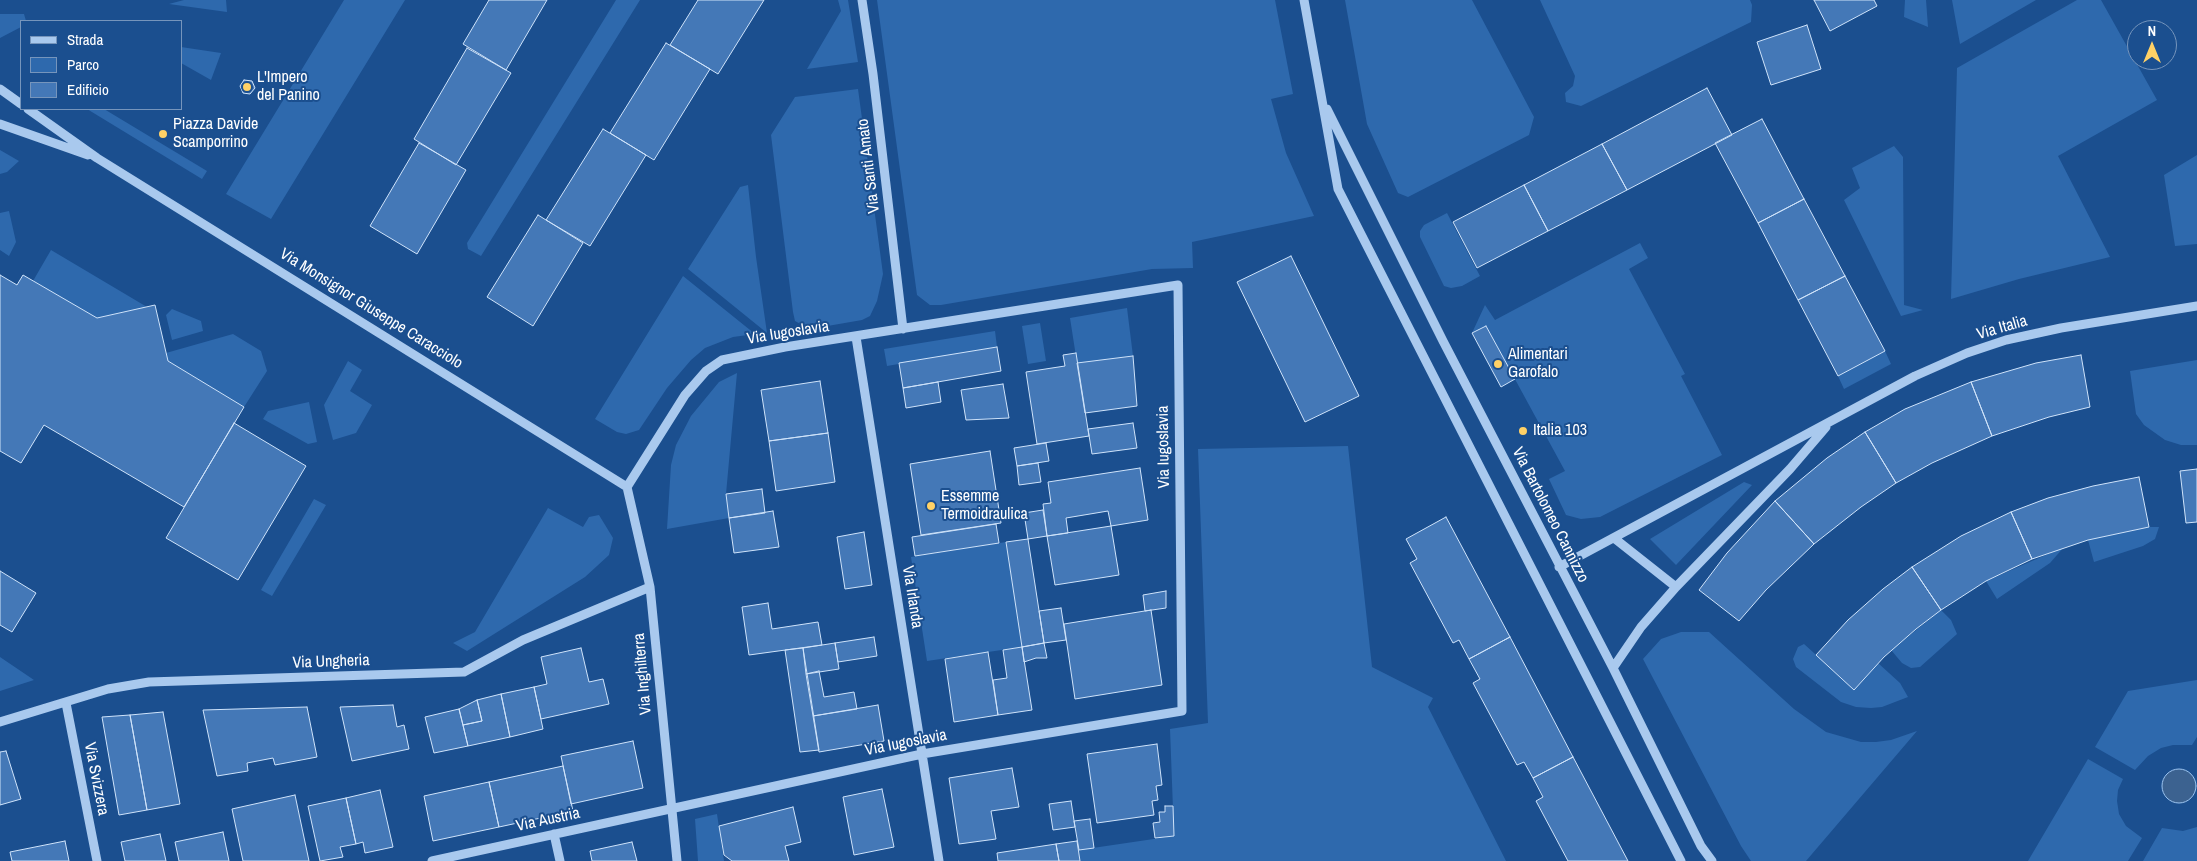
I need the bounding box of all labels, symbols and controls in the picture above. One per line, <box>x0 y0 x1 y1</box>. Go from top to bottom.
legend <box>20 20 182 110</box>
north arrow <box>2127 20 2177 70</box>
text: N <box>2148 22 2156 40</box>
text: Strada <box>67 29 103 50</box>
text: Parco <box>67 54 99 75</box>
place label: L'Impero del Panino <box>257 68 320 106</box>
text: Edificio <box>67 79 109 100</box>
marker: L'Impero del Panino <box>241 81 253 93</box>
place label: Piazza Davide Scamporrino <box>173 115 258 153</box>
street label: Via Santi Amato <box>854 118 884 214</box>
marker: Piazza Davide Scamporrino <box>157 128 169 140</box>
street label: Via Monsignor Giuseppe Caracciolo <box>276 245 466 373</box>
street label: Via Italia <box>1975 312 2029 344</box>
street label: Via Iugoslavia <box>746 317 830 349</box>
place label: Alimentari Garofalo <box>1508 345 1568 383</box>
marker: Alimentari Garofalo <box>1492 358 1504 370</box>
street label: Via Iugoslavia <box>1154 405 1174 489</box>
place label: Italia 103 <box>1533 421 1587 441</box>
marker: Italia 103 <box>1517 425 1529 437</box>
street label: Via Bartolomeo Cannizzo <box>1508 444 1592 586</box>
place label: Essemme Termoidraulica <box>941 487 1028 525</box>
marker: Essemme Termoidraulica <box>925 500 937 512</box>
street label: Via Irlanda <box>898 564 926 630</box>
street label: Via Inghilterra <box>630 632 656 716</box>
street label: Via Ungheria <box>292 651 370 673</box>
street label: Via Iugoslavia <box>863 726 949 760</box>
street label: Via Svizzera <box>80 741 112 817</box>
street label: Via Austria <box>514 804 582 836</box>

